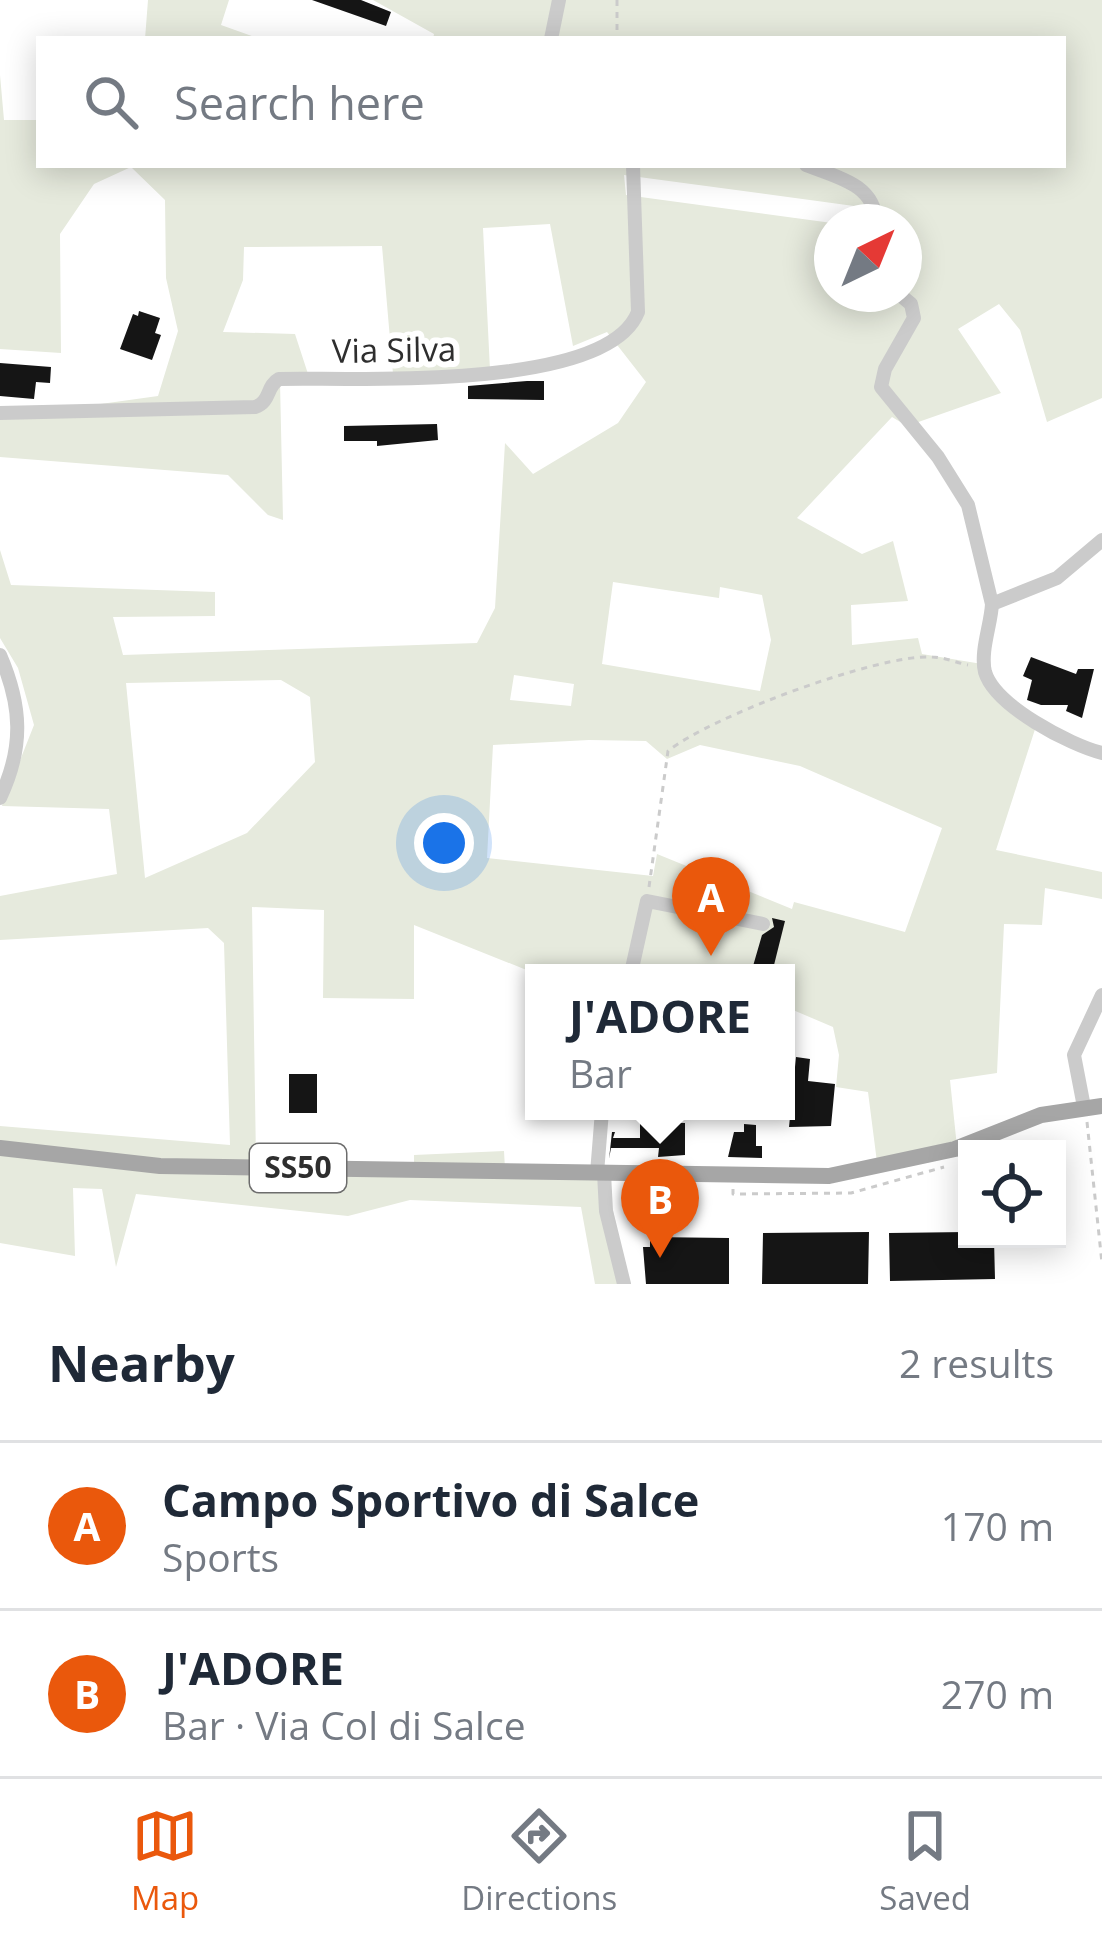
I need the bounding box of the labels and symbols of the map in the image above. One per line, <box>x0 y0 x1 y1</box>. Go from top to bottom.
north arrow <box>814 204 922 312</box>
street label: Via Silva <box>331 326 457 373</box>
your location <box>414 813 474 873</box>
pin: A <box>672 857 750 956</box>
road number: SS50 <box>250 1144 346 1192</box>
pin: B <box>621 1159 699 1258</box>

